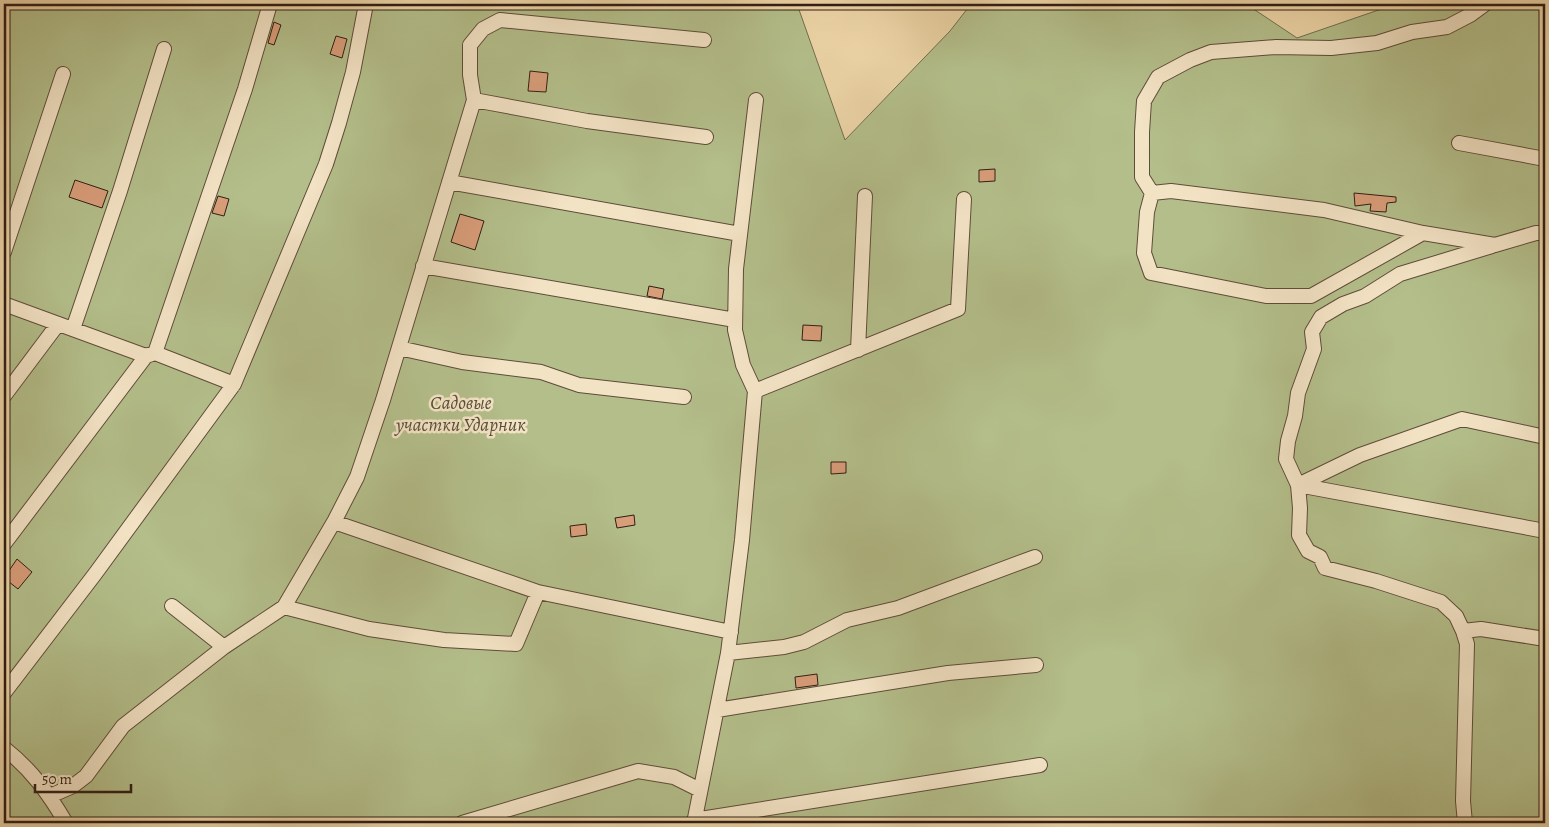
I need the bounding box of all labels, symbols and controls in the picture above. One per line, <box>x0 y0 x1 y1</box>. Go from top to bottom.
park label: Садовые участки Ударник <box>393 390 526 438</box>
scale bar <box>35 762 131 794</box>
text: 50 m <box>42 769 72 789</box>

